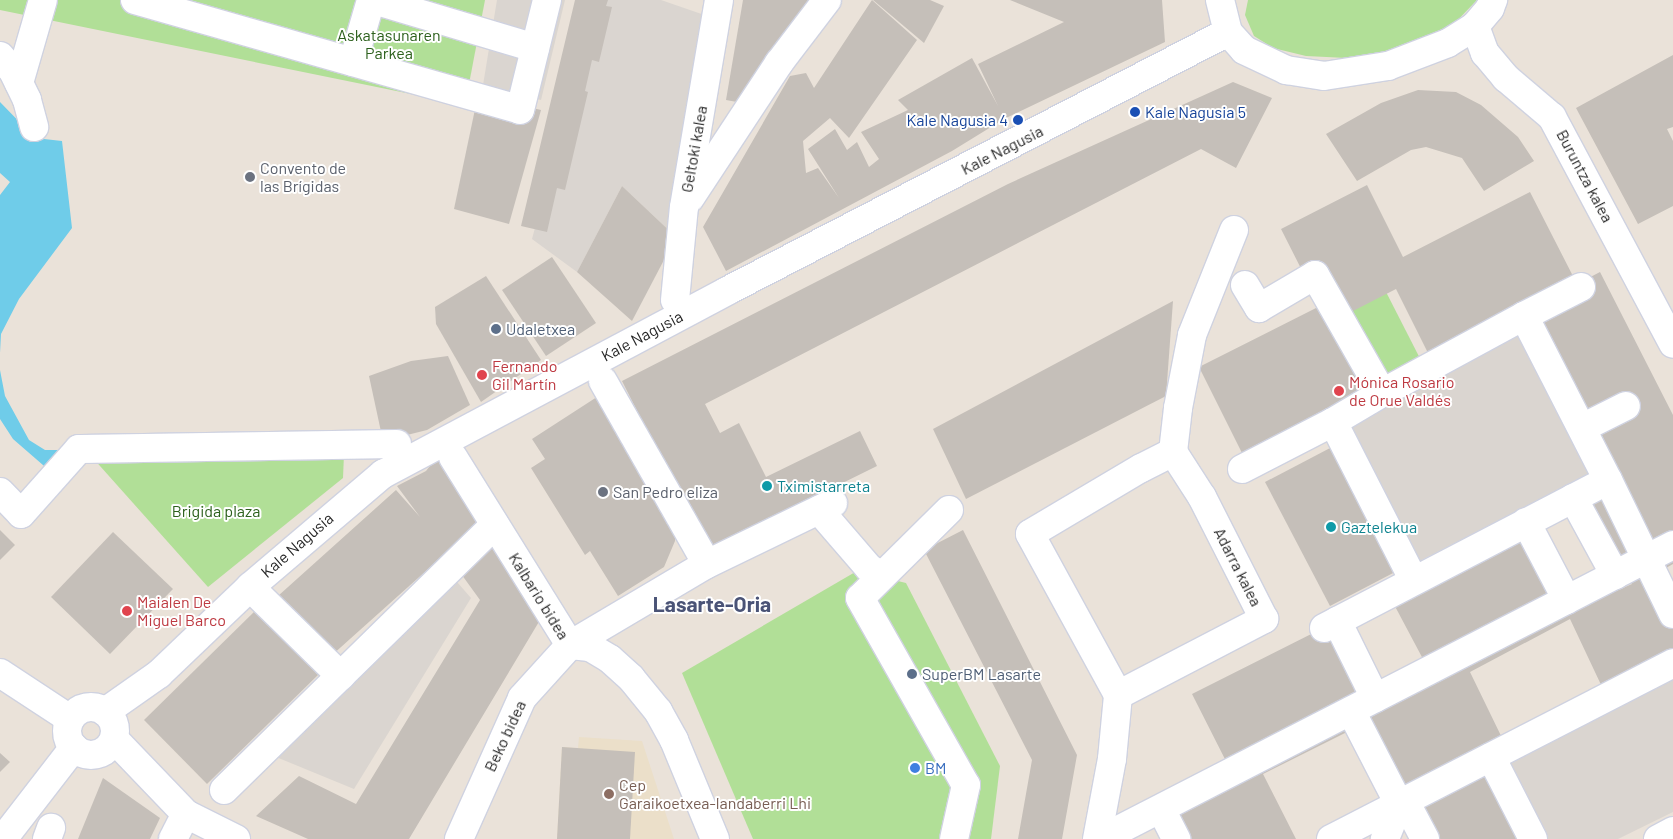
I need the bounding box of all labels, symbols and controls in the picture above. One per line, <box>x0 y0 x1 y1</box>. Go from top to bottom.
park label: Askatasunaren Parkea <box>337 25 441 63</box>
place label: Kale Nagusia 5 <box>1145 102 1246 122</box>
street label: Geltoki kalea <box>677 104 711 194</box>
marker: Kale Nagusia 5 <box>1129 106 1141 118</box>
place label: Kale Nagusia 4 <box>907 110 1008 130</box>
marker: Kale Nagusia 4 <box>1012 114 1024 126</box>
street label: Kale Nagusia <box>958 121 1046 179</box>
street label: Buruntza kalea <box>1553 126 1617 226</box>
place label: Convento de las Brígidas <box>260 158 346 196</box>
marker: Convento de las Brígidas <box>244 171 256 183</box>
street label: Kale Nagusia <box>598 307 686 365</box>
place label: Udaletxea <box>506 319 575 339</box>
marker: Udaletxea <box>490 323 502 335</box>
place label: Fernando Gil Martín <box>492 356 558 394</box>
marker: Fernando Gil Martín <box>476 369 488 381</box>
place label: Mónica Rosario de Orue Valdés <box>1349 372 1454 410</box>
marker: Mónica Rosario de Orue Valdés <box>1333 385 1345 397</box>
place label: Tximistarreta <box>777 476 870 496</box>
marker: Tximistarreta <box>761 480 773 492</box>
place label: San Pedro eliza <box>613 482 718 502</box>
marker: San Pedro eliza <box>597 486 609 498</box>
park label: Brigida plaza <box>172 501 260 521</box>
street label: Kale Nagusia <box>257 508 337 582</box>
place label: Gaztelekua <box>1341 517 1417 537</box>
marker: Gaztelekua <box>1325 521 1337 533</box>
street label: Adarra kalea <box>1210 524 1266 610</box>
street label: Kalbario bidea <box>505 549 573 643</box>
district label: Lasarte-Oria <box>653 591 771 617</box>
place label: Maialen De Miguel Barco <box>137 592 226 630</box>
marker: Maialen De Miguel Barco <box>121 605 133 617</box>
place label: SuperBM Lasarte <box>922 664 1041 684</box>
marker: SuperBM Lasarte <box>906 668 918 680</box>
street label: Beko bidea <box>480 697 530 775</box>
place label: BM <box>925 758 946 778</box>
marker: BM <box>909 762 921 774</box>
place label: Cep Garaikoetxea-landaberri Lhi <box>619 775 811 813</box>
marker: Cep Garaikoetxea-landaberri Lhi <box>603 788 615 800</box>

